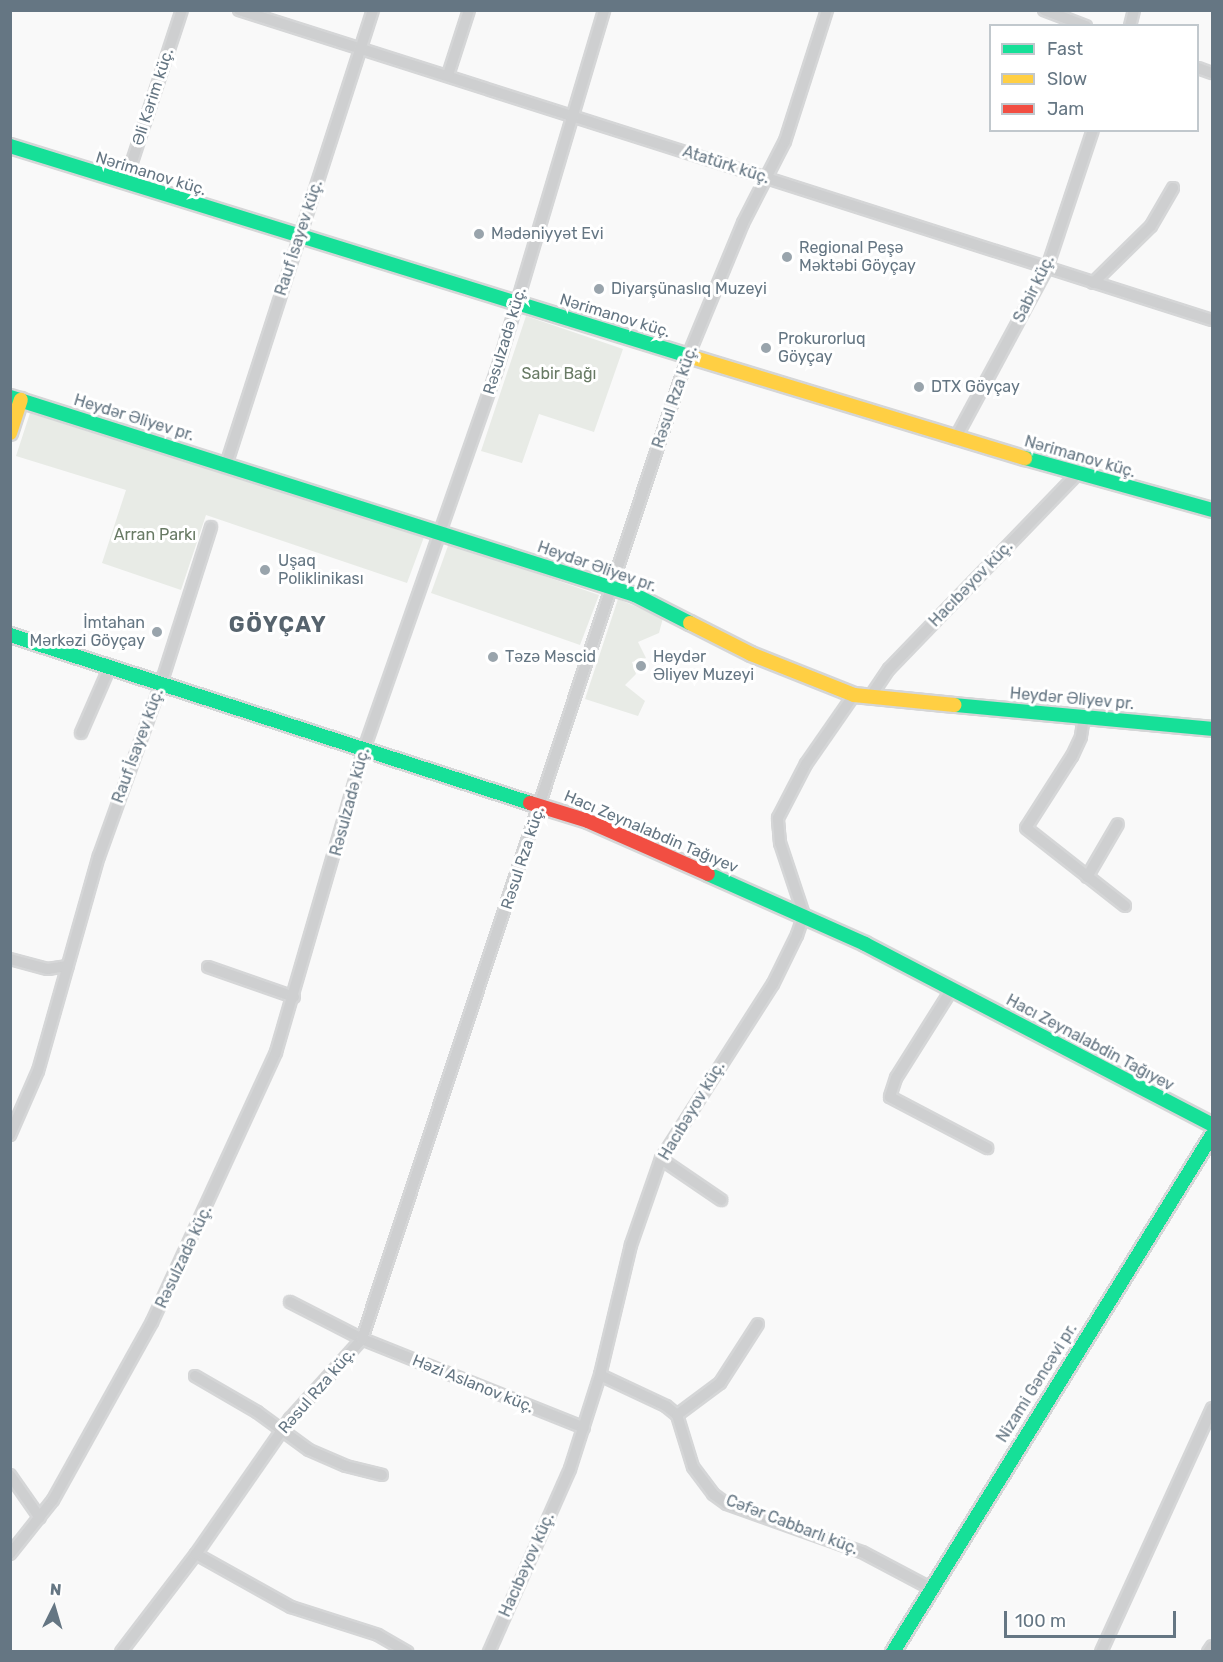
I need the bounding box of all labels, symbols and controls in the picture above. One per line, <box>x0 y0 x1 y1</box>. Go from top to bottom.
legend <box>989 24 1199 132</box>
text: Fast <box>1047 38 1083 60</box>
street label: Əli Kərim küç. <box>128 46 178 148</box>
text: Slow <box>1047 68 1087 90</box>
text: Jam <box>1047 98 1084 120</box>
street label: Atatürk küç. <box>680 142 772 188</box>
street label: Nərimanov küç. <box>93 148 209 200</box>
street label: Rauf İsayev küç. <box>271 178 327 298</box>
place label: Mədəniyyət Evi <box>491 224 604 244</box>
marker: Mədəniyyət Evi <box>472 227 486 241</box>
place label: Regional Peşə Məktəbi Göyçay <box>799 238 916 276</box>
marker: Regional Peşə Məktəbi Göyçay <box>780 250 794 264</box>
street label: Sabir küç. <box>1009 252 1059 326</box>
place label: Diyarşünaslıq Muzeyi <box>611 279 767 299</box>
marker: Diyarşünaslıq Muzeyi <box>592 282 606 296</box>
street label: Rəsulzadə küç. <box>480 285 530 397</box>
street label: Nərimanov küç. <box>557 290 673 342</box>
place label: Prokurorluq Göyçay <box>778 329 865 367</box>
marker: Prokurorluq Göyçay <box>759 341 773 355</box>
street label: Rəsul Rza küç. <box>648 343 702 451</box>
park label: Sabir Bağı <box>521 364 597 384</box>
place label: DTX Göyçay <box>931 377 1020 397</box>
marker: DTX Göyçay <box>912 380 926 394</box>
street label: Heydər Əliyev pr. <box>71 390 197 446</box>
street label: Nərimanov küç. <box>1022 432 1138 482</box>
park label: Arran Parkı <box>114 525 196 545</box>
street label: Heydər Əliyev pr. <box>534 537 660 597</box>
street label: Hacıbəyov küç. <box>925 537 1017 631</box>
place label: Uşaq Poliklinikası <box>278 551 364 589</box>
marker: Uşaq Poliklinikası <box>256 561 274 579</box>
district label: GÖYÇAY <box>229 612 327 638</box>
place label: İmtahan Mərkəzi Göyçay <box>30 613 145 651</box>
marker: İmtahan Mərkəzi Göyçay <box>150 625 164 639</box>
place label: Təzə Məscid <box>505 647 596 667</box>
place label: Heydər Əliyev Muzeyi <box>653 647 755 685</box>
marker: Təzə Məscid <box>486 650 500 664</box>
marker: Heydər Əliyev Muzeyi <box>634 659 648 673</box>
street label: Heydər Əliyev pr. <box>1009 684 1135 714</box>
street label: Rauf İsayev küç. <box>108 686 168 806</box>
street label: Rəsulzadə küç. <box>326 746 374 858</box>
street label: Hacı Zeynalabdin Tağıyev <box>561 787 741 877</box>
street label: Rəsul Rza küç. <box>497 804 549 912</box>
street label: Hacı Zeynalabdin Tağıyev <box>1003 990 1177 1096</box>
street label: Hacıbəyov küç. <box>655 1058 729 1164</box>
street label: Rəsulzadə küç. <box>152 1203 216 1311</box>
street label: Nizami Gəncəvi pr. <box>993 1320 1081 1446</box>
street label: Rəsul Rza küç. <box>275 1344 359 1438</box>
street label: Həzi Aslanov küç. <box>409 1351 537 1417</box>
street label: Cəfər Cabbarlı küç. <box>723 1491 861 1559</box>
street label: Hacıbəyov küç. <box>495 1510 559 1620</box>
north arrow <box>24 1578 84 1638</box>
text: N <box>49 1580 62 1600</box>
scale bar <box>1007 1599 1180 1637</box>
text: 100 m <box>1015 1610 1066 1632</box>

